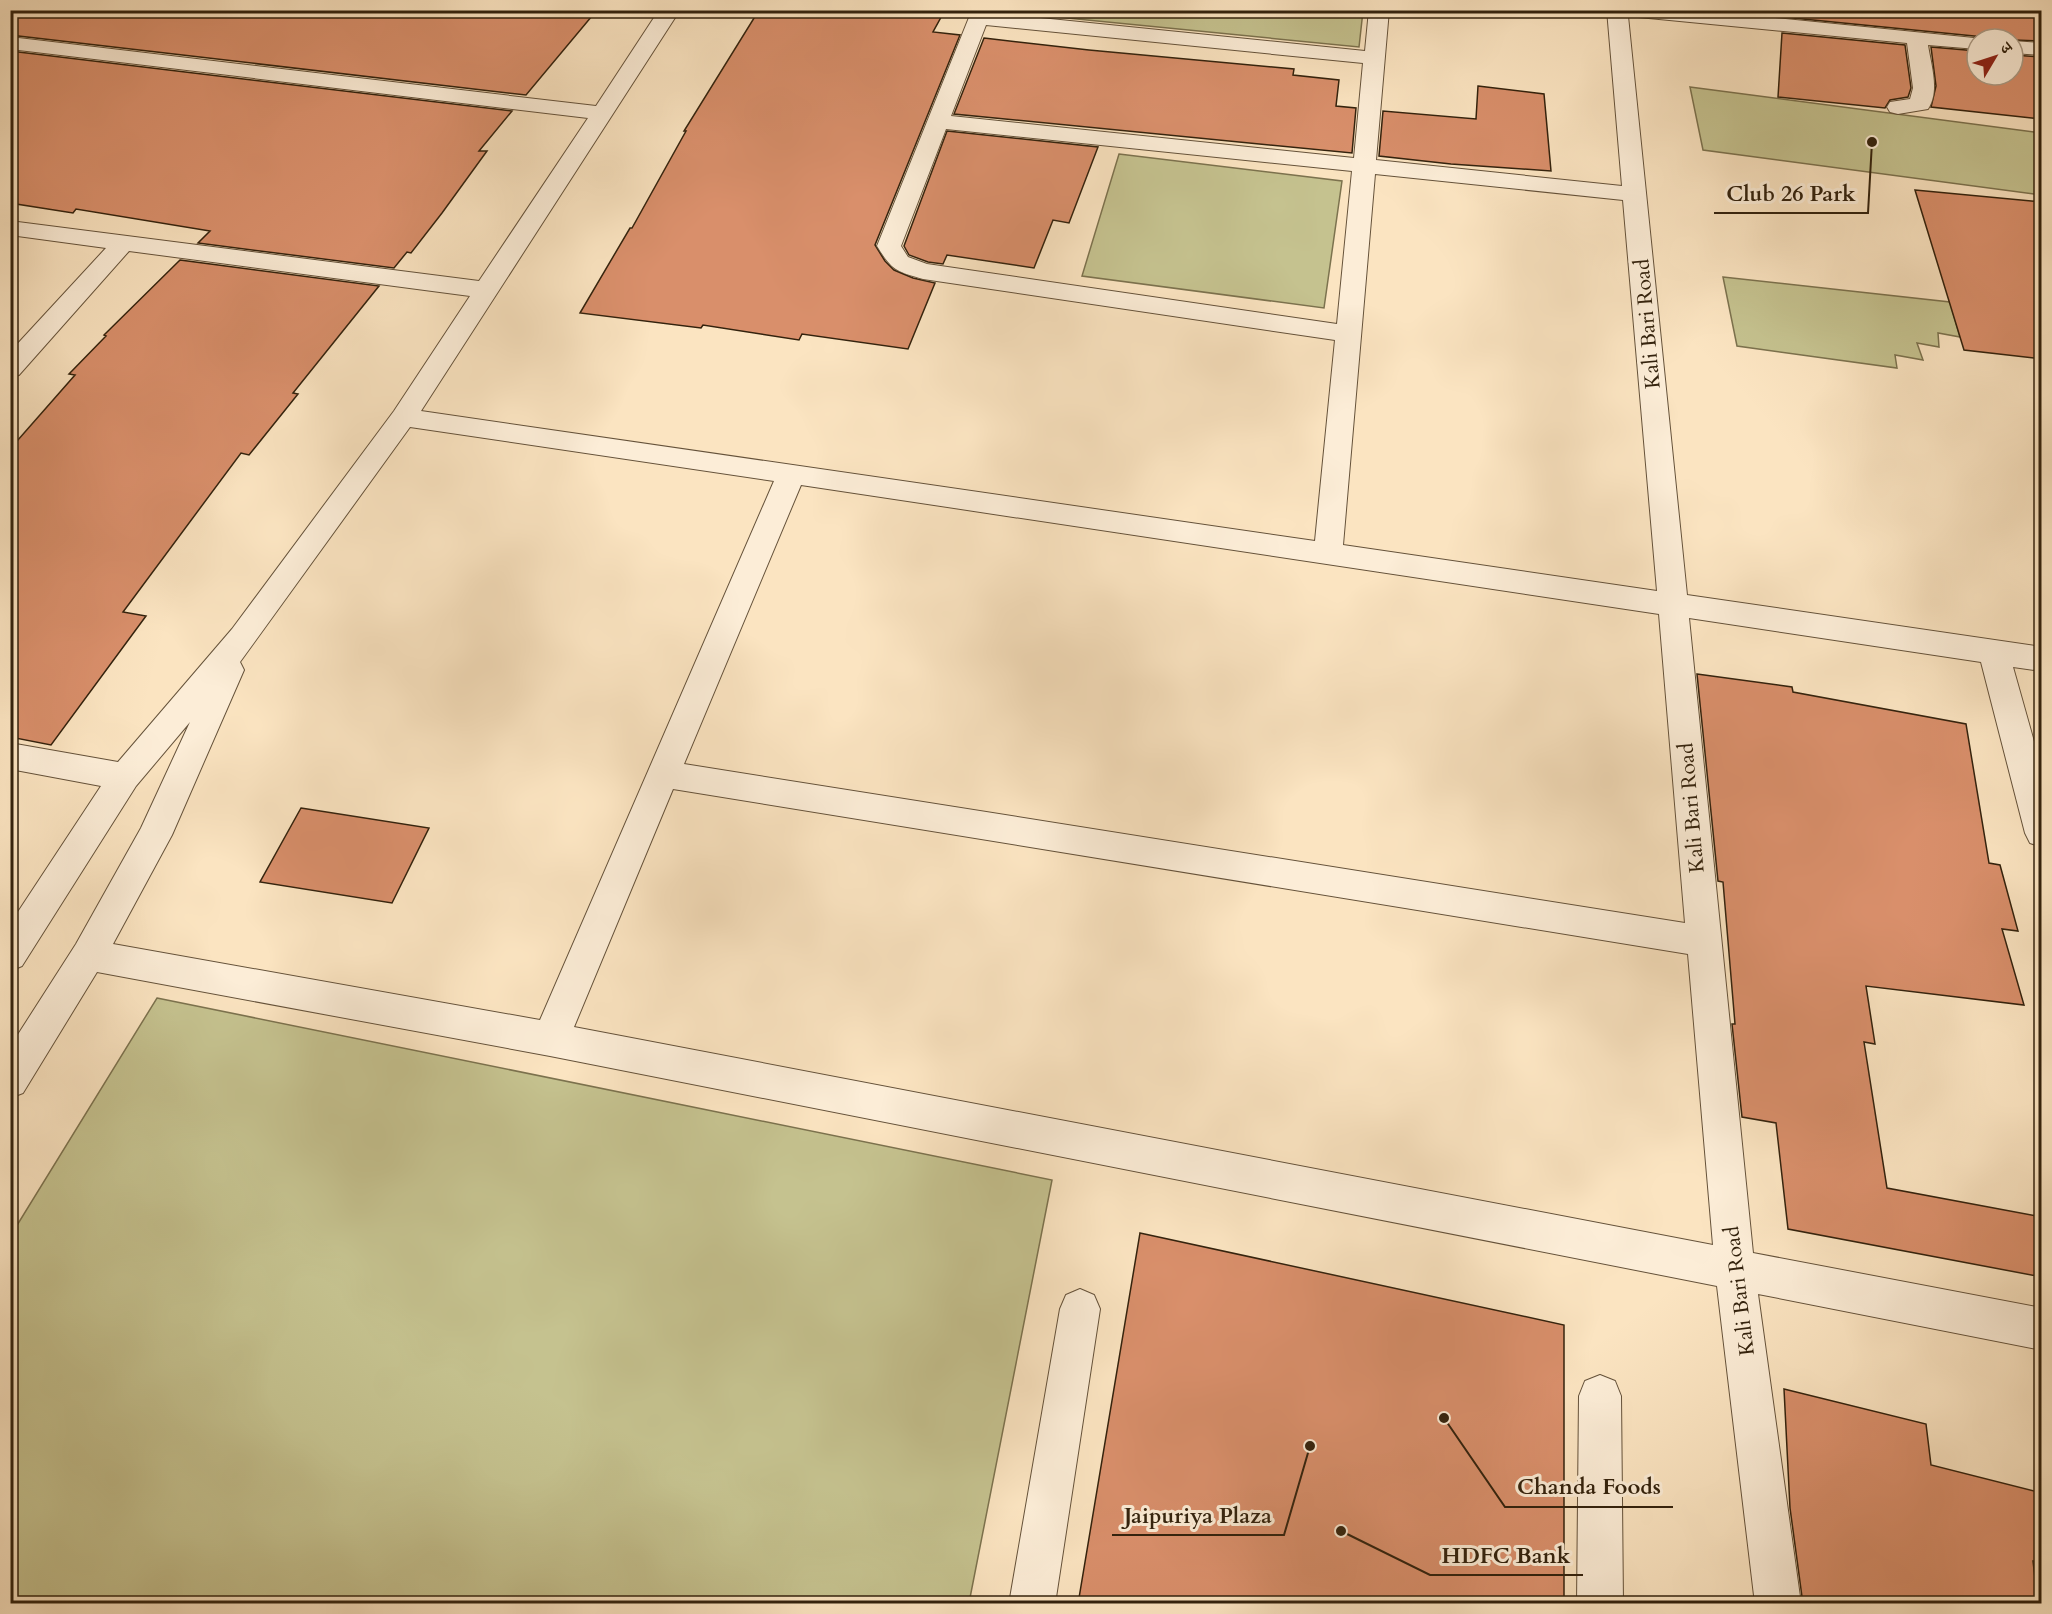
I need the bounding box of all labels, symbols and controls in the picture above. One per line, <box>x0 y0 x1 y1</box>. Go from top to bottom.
north arrow <box>1965 27 2025 87</box>
text: उ <box>1994 37 2018 60</box>
callout: Club 26 Park <box>1714 173 1868 213</box>
text: Club 26 Park <box>1726 179 1856 209</box>
street label: Kali Bari Road <box>1627 258 1668 390</box>
street label: Kali Bari Road <box>1671 742 1712 874</box>
street label: Kali Bari Road <box>1717 1225 1762 1357</box>
callout: Chanda Foods <box>1505 1467 1673 1507</box>
text: Chanda Foods <box>1517 1472 1661 1502</box>
callout: Jaipuriya Plaza <box>1112 1495 1284 1535</box>
text: Jaipuriya Plaza <box>1121 1501 1272 1531</box>
callout: HDFC Bank <box>1430 1535 1583 1575</box>
text: HDFC Bank <box>1442 1541 1571 1571</box>

